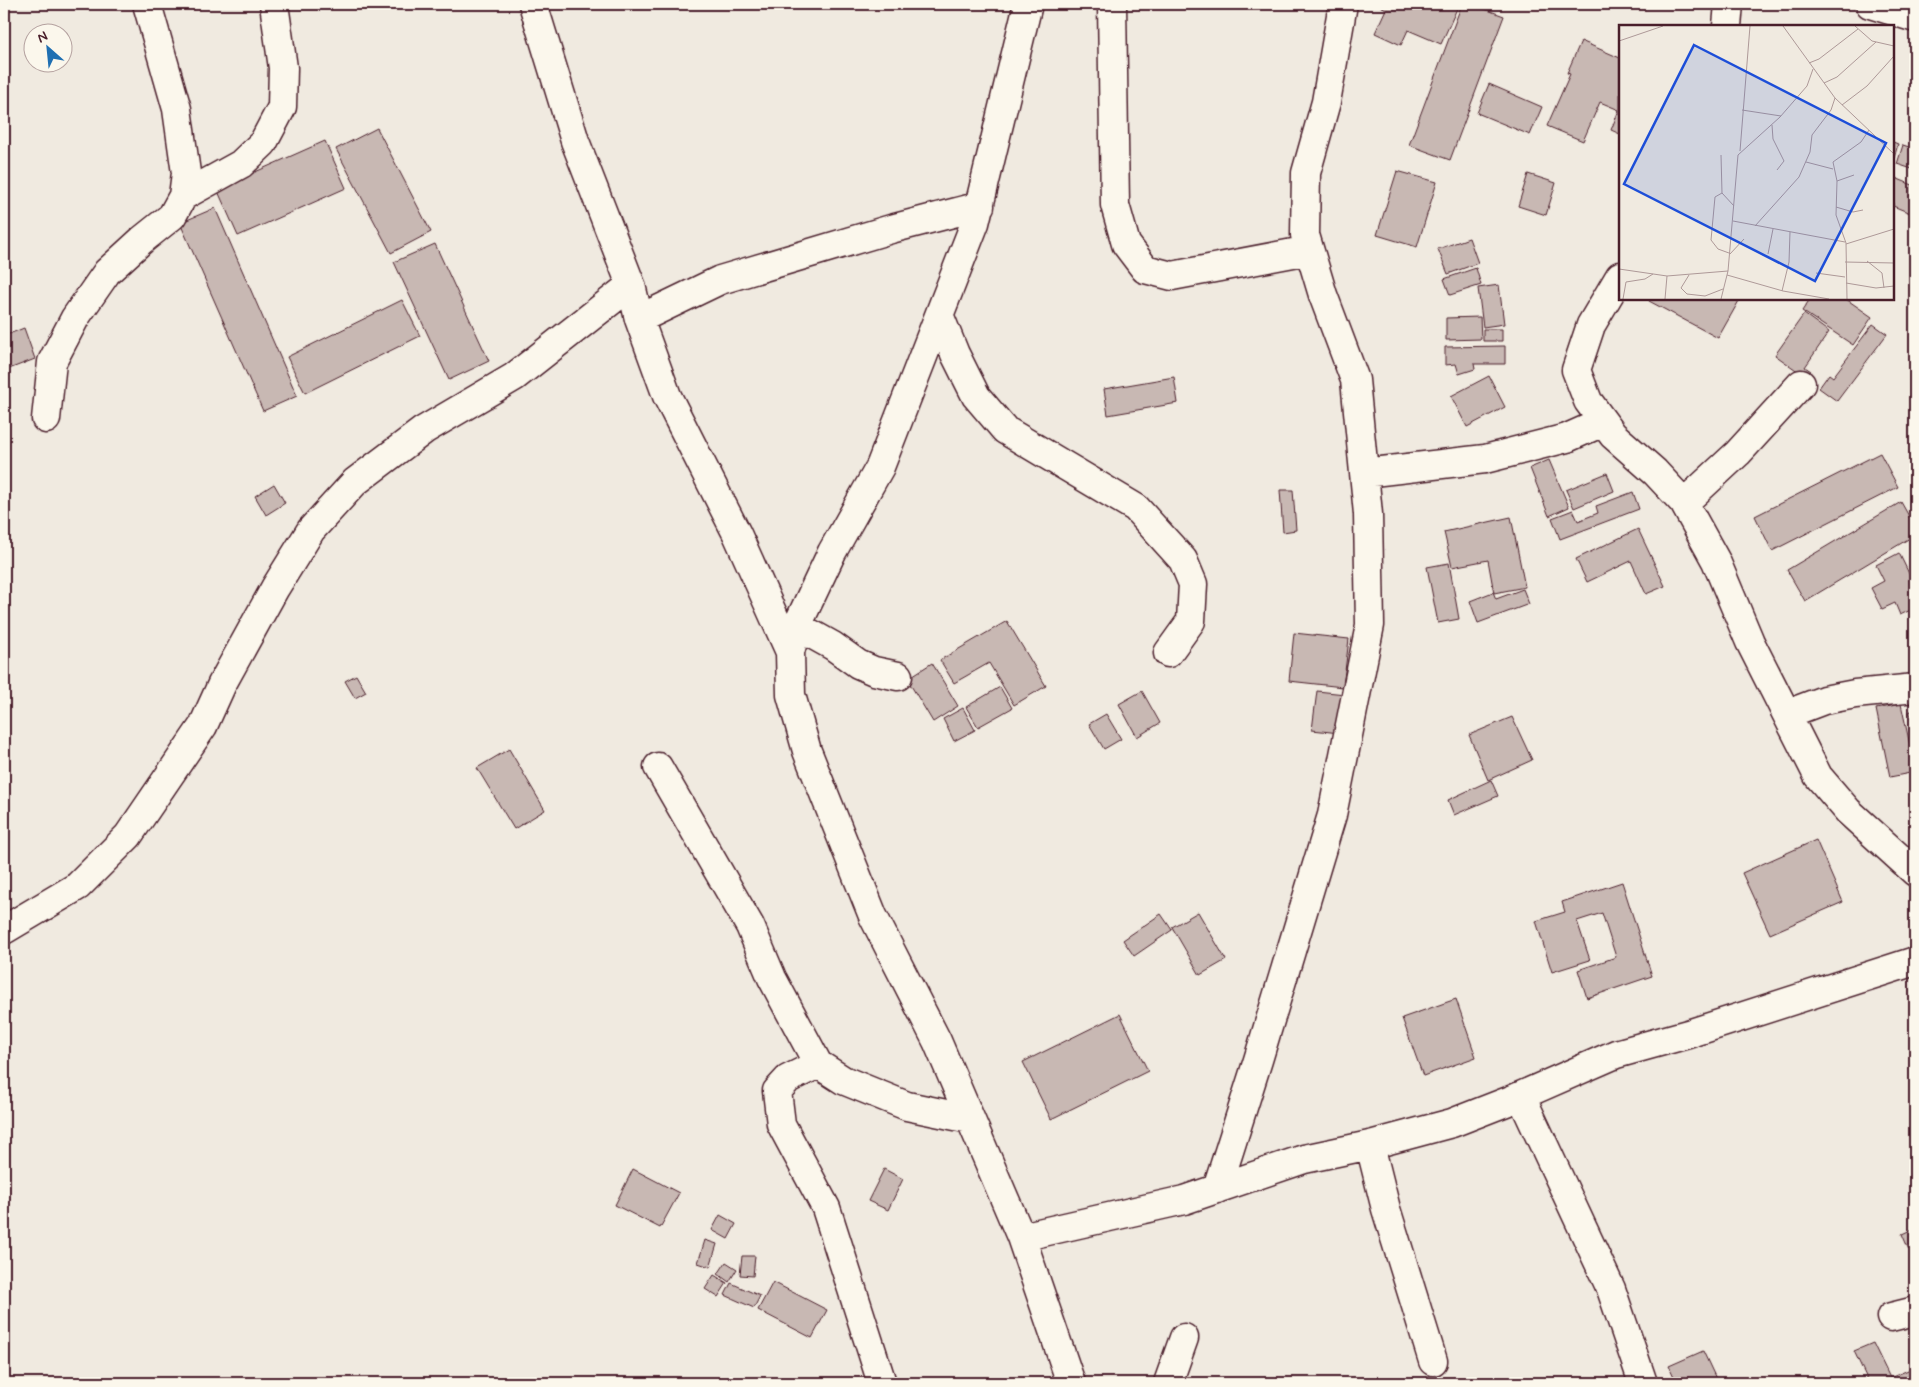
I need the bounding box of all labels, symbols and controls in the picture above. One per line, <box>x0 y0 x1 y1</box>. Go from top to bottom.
north arrow <box>22 22 72 72</box>
inset map <box>1619 25 1894 300</box>
text: N <box>34 27 51 47</box>

